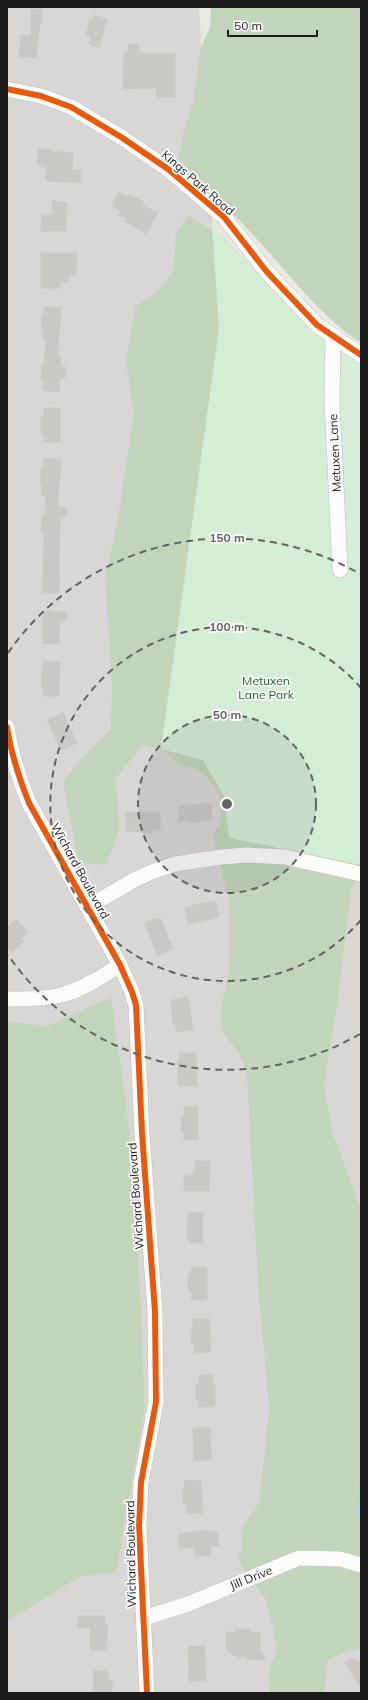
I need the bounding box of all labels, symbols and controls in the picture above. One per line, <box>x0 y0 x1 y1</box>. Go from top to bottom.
scale bar <box>228 12 317 38</box>
text: 50 m <box>234 18 262 33</box>
street label: Kings Park Road <box>159 147 238 218</box>
street label: Metuxen Lane <box>325 414 344 492</box>
text: 150 m <box>209 530 245 545</box>
text: 100 m <box>209 619 245 634</box>
park label: Metuxen Lane Park <box>238 673 295 702</box>
text: 50 m <box>213 707 241 722</box>
centre of rings <box>220 797 234 811</box>
street label: Wichard Boulevard <box>48 820 113 921</box>
street label: Wichard Boulevard <box>124 1142 147 1250</box>
street label: Wichard Boulevard <box>122 1500 139 1608</box>
street label: Jill Drive <box>227 1562 274 1593</box>

